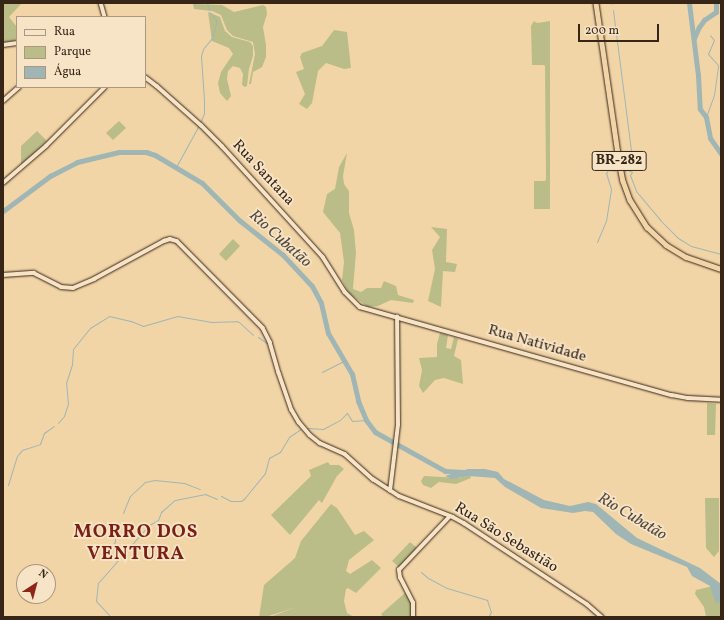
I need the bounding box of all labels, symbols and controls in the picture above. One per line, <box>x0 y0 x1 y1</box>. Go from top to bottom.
legend <box>16 16 146 88</box>
scale bar <box>580 16 661 42</box>
text: 200 m <box>585 23 619 39</box>
text: Rua <box>54 24 75 40</box>
text: Parque <box>54 44 91 60</box>
text: Água <box>54 64 81 80</box>
street label: Rua Santana <box>228 136 298 210</box>
road number: BR-282 <box>591 149 647 173</box>
water label: Rio Cubatão <box>245 206 315 272</box>
street label: Rua Natividade <box>486 321 588 367</box>
water label: Rio Cubatão <box>594 489 670 545</box>
street label: Rua São Sebastião <box>451 499 561 577</box>
district label: MORRO DOS VENTURA <box>74 522 198 566</box>
north arrow <box>16 564 56 604</box>
text: N <box>35 566 50 583</box>

